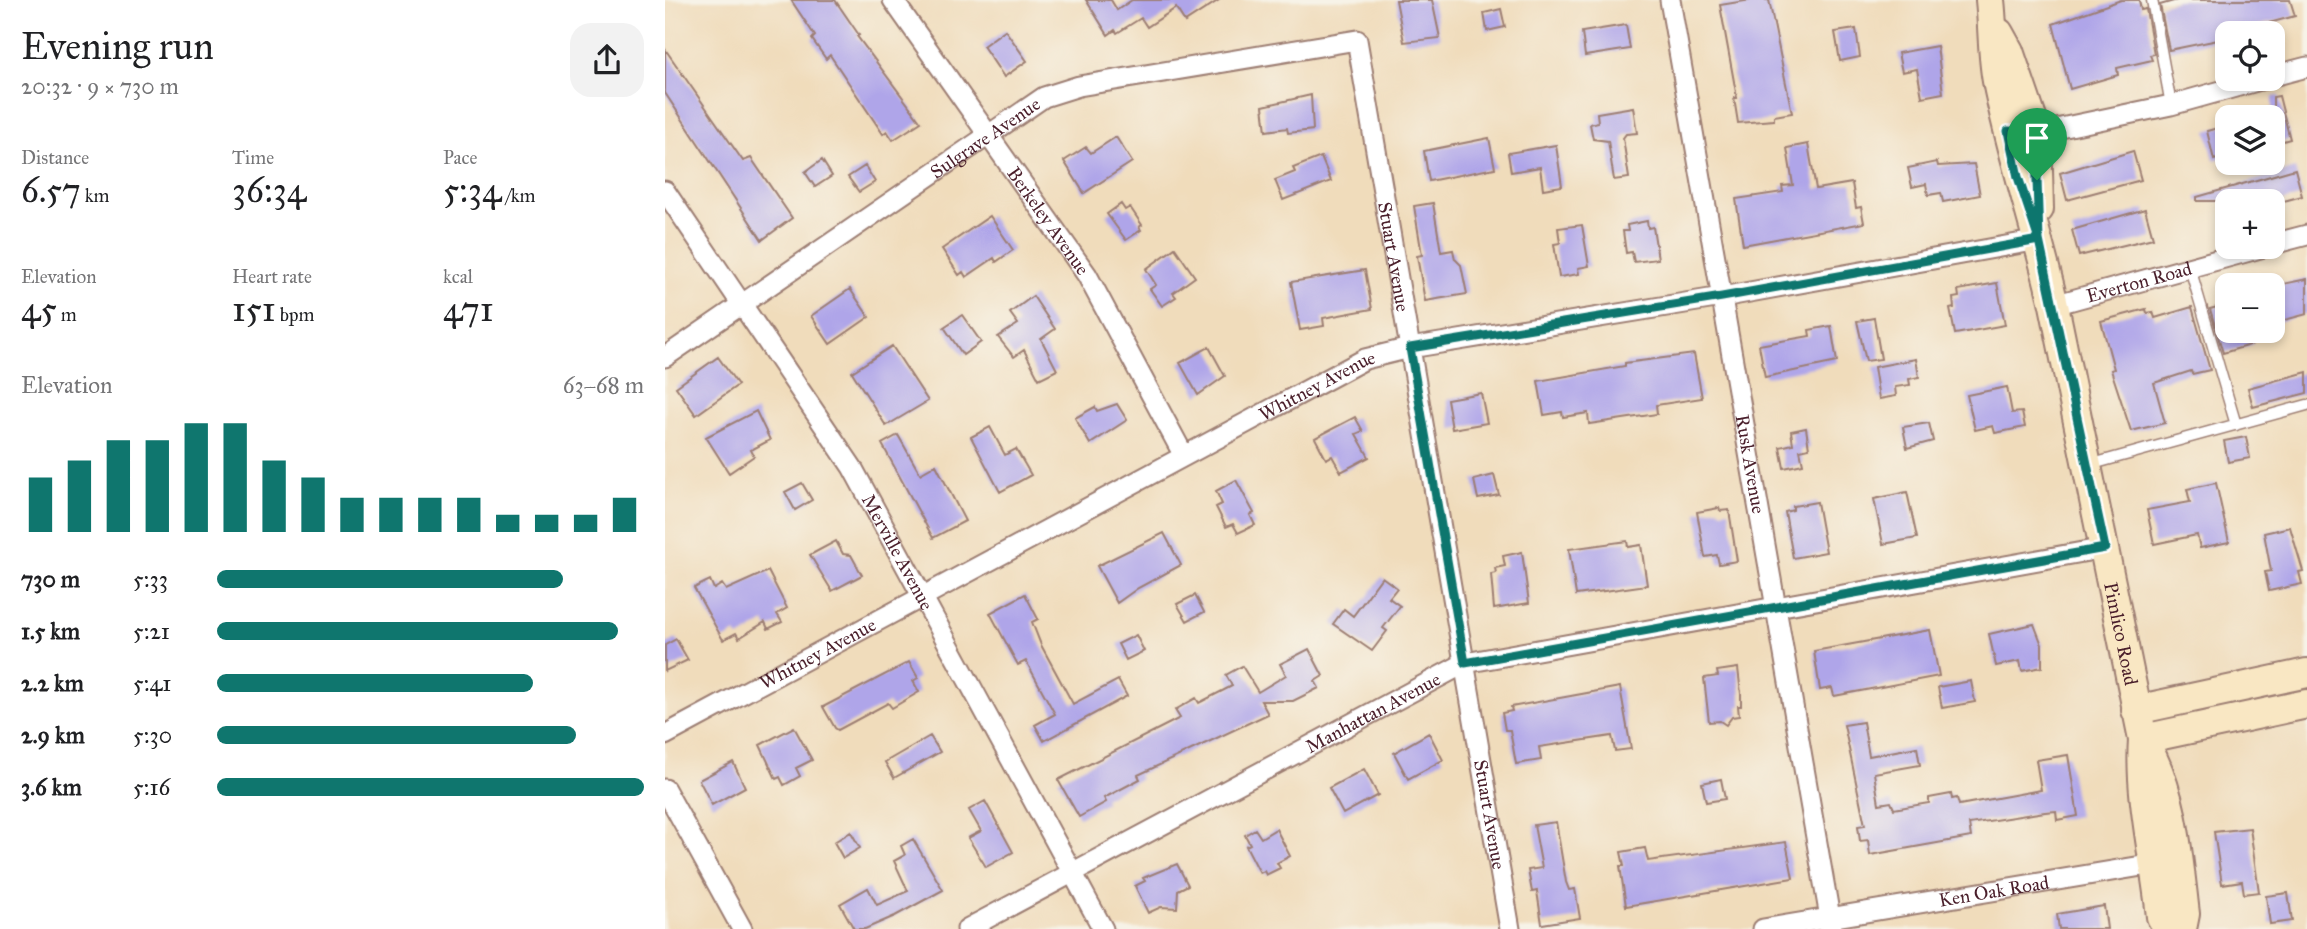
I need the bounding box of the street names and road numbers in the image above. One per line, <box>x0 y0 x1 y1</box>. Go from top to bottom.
street label: Sulgrave Avenue <box>926 92 1044 183</box>
street label: Berkeley Avenue <box>1003 162 1095 279</box>
street label: Stuart Avenue <box>1374 200 1415 313</box>
street label: Everton Road <box>2083 256 2195 307</box>
street label: Whitney Avenue <box>1255 345 1377 425</box>
street label: Rusk Avenue <box>1731 413 1771 515</box>
street label: Merville Avenue <box>857 490 939 614</box>
street label: Pimlico Road <box>2100 580 2143 688</box>
street label: Whitney Avenue <box>755 612 880 694</box>
street label: Manhattan Avenue <box>1301 667 1444 758</box>
street label: Stuart Avenue <box>1470 758 1511 871</box>
street label: Ken Oak Road <box>1937 870 2051 911</box>

